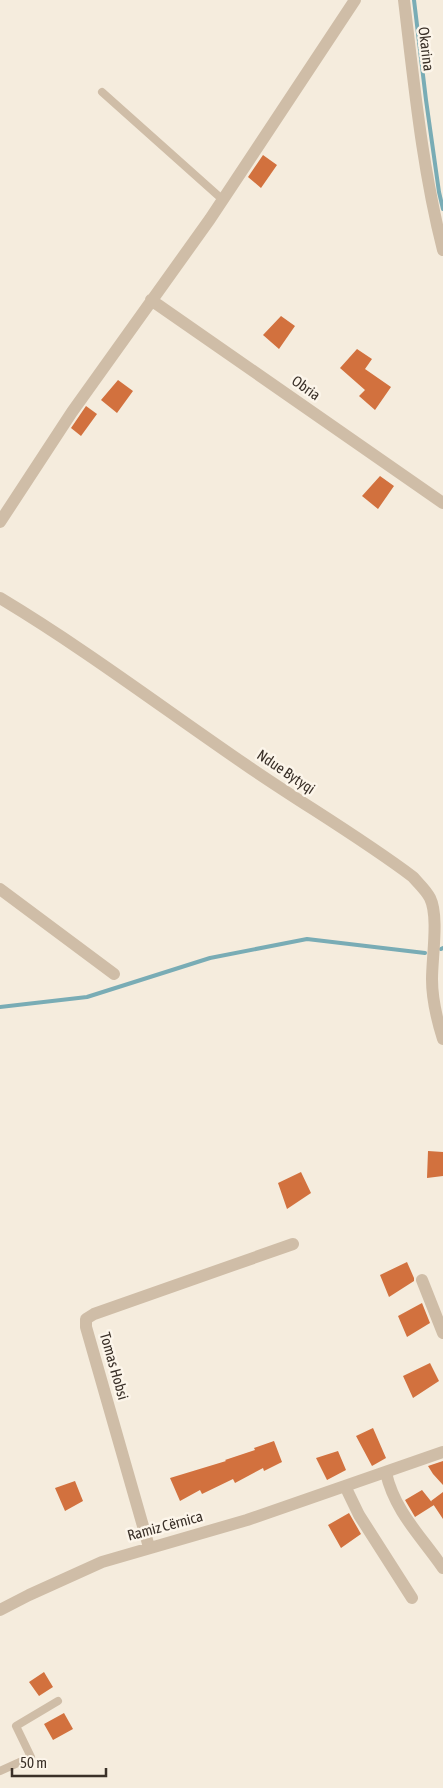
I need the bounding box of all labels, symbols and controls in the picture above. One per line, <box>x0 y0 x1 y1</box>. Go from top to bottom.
street label: Okarina <box>415 26 438 72</box>
street label: Obria <box>289 372 324 403</box>
street label: Ndue Bytyqi <box>254 746 319 797</box>
street label: Tomas Hobsi <box>97 1330 132 1402</box>
street label: Ramiz Cërnica <box>125 1507 204 1544</box>
scale bar <box>12 1746 106 1778</box>
text: 50 m <box>20 1754 47 1771</box>

